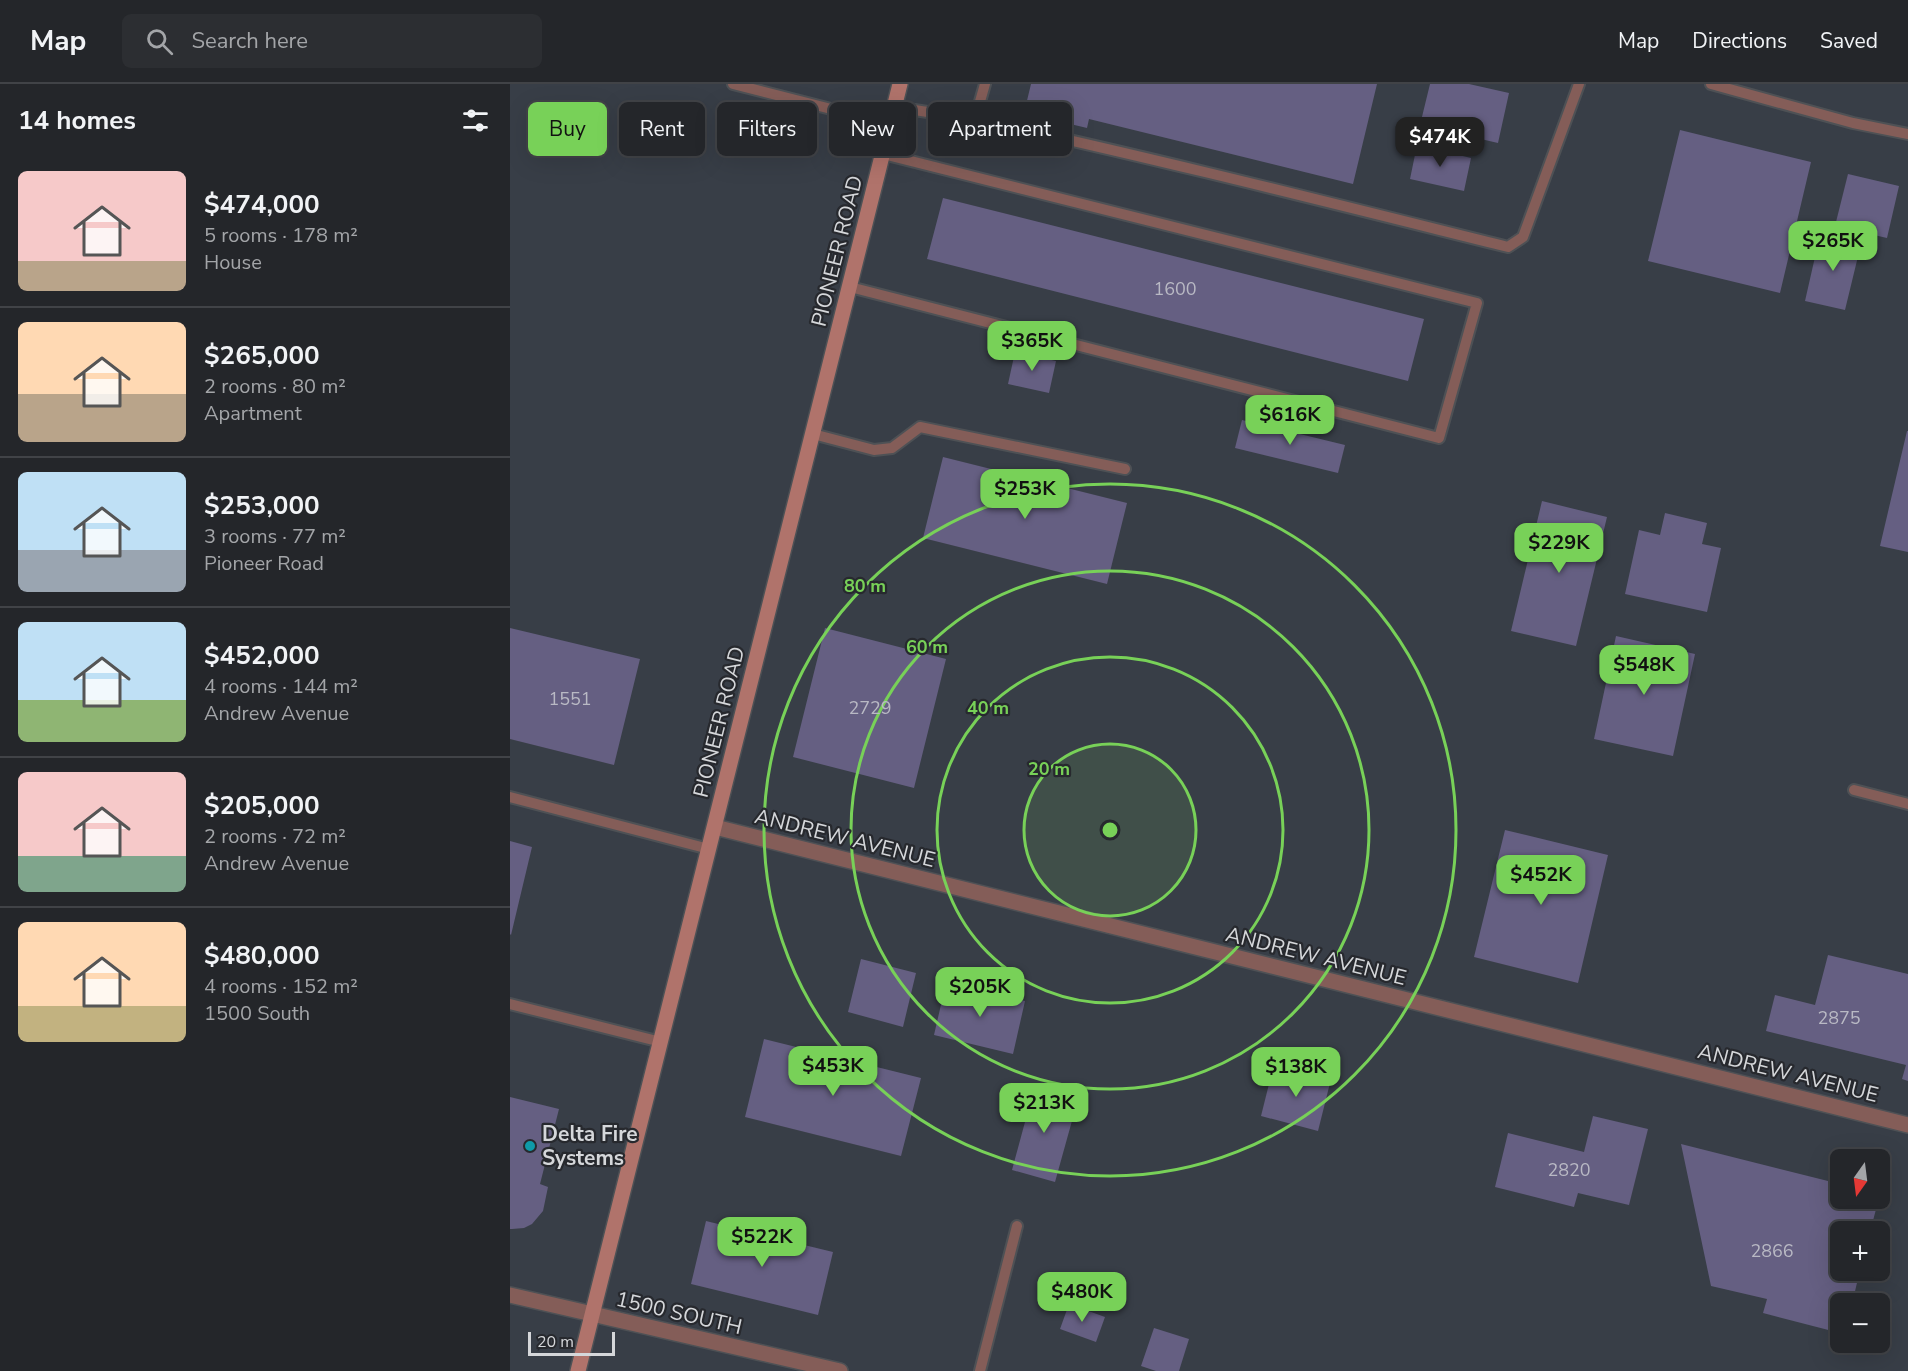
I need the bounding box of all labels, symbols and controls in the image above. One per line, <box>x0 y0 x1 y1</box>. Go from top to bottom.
search box <box>122 14 542 68</box>
text: Map <box>30 22 86 60</box>
icon: search <box>143 25 176 58</box>
text: Search here <box>191 26 308 56</box>
text: Map <box>1618 27 1659 55</box>
text: Directions <box>1692 27 1787 55</box>
text: Saved <box>1820 27 1878 55</box>
chip: Buy <box>528 102 607 156</box>
chip: Rent <box>619 102 705 156</box>
chip: Filters <box>717 102 817 156</box>
chip: New <box>829 102 916 156</box>
chip: Apartment <box>928 102 1072 156</box>
text: 14 homes <box>18 103 136 138</box>
icon: filters <box>459 104 492 137</box>
pin: $474K <box>1398 117 1482 168</box>
text: $474K <box>1409 123 1471 150</box>
street label: PIONEER ROAD <box>805 172 869 330</box>
text: $474,000 <box>204 187 320 222</box>
icon: home <box>66 195 138 267</box>
pin: $265K <box>1791 221 1875 272</box>
text: 5 rooms · 178 m² <box>204 222 358 249</box>
text: $265K <box>1802 227 1864 254</box>
text: House <box>204 249 262 276</box>
house number: 1600 <box>1153 277 1197 301</box>
pin: $365K <box>990 321 1074 372</box>
text: $365K <box>1001 327 1063 354</box>
text: $265,000 <box>204 338 320 373</box>
icon: home <box>66 346 138 418</box>
text: 2 rooms · 80 m² <box>204 373 346 400</box>
pin: $616K <box>1248 395 1332 446</box>
text: Apartment <box>204 400 302 427</box>
text: $616K <box>1259 401 1321 428</box>
pin: $253K <box>983 469 1067 520</box>
text: $253K <box>994 475 1056 502</box>
text: $253,000 <box>204 488 320 523</box>
icon: home <box>66 496 138 568</box>
text: 3 rooms · 77 m² <box>204 523 346 550</box>
pin: $229K <box>1517 523 1601 574</box>
text: $229K <box>1528 529 1590 556</box>
text: Pioneer Road <box>204 550 324 577</box>
text: 80 m <box>844 574 886 598</box>
text: 60 m <box>906 635 948 659</box>
text: $452,000 <box>204 638 320 673</box>
street label: PIONEER ROAD <box>687 643 751 801</box>
pin: $548K <box>1602 645 1686 696</box>
icon: home <box>66 646 138 718</box>
text: $548K <box>1613 651 1675 678</box>
text: 4 rooms · 144 m² <box>204 673 358 700</box>
house number: 1551 <box>548 687 592 711</box>
house number: 2729 <box>848 696 892 720</box>
text: 40 m <box>967 696 1009 720</box>
text: Andrew Avenue <box>204 700 349 727</box>
text: 20 m <box>1028 757 1070 781</box>
text: $205,000 <box>204 788 320 823</box>
icon: home <box>66 796 138 868</box>
street label: ANDREW AVENUE <box>752 802 938 874</box>
centre of rings <box>1100 820 1120 840</box>
text: 2 rooms · 72 m² <box>204 823 346 850</box>
text: Andrew Avenue <box>204 850 349 877</box>
pin: $452K <box>1499 855 1583 906</box>
text: $452K <box>1510 861 1572 888</box>
street label: ANDREW AVENUE <box>1223 920 1409 992</box>
text: $480,000 <box>204 938 320 973</box>
icon: home <box>66 946 138 1018</box>
pin: $205K <box>938 967 1022 1018</box>
text: 4 rooms · 152 m² <box>204 973 358 1000</box>
text: $205K <box>949 973 1011 1000</box>
text: 1500 South <box>204 1000 310 1027</box>
house number: 2875 <box>1817 1006 1861 1030</box>
street label: ANDREW AVENUE <box>1695 1037 1881 1109</box>
pin: $453K <box>791 1046 875 1097</box>
pin: $138K <box>1254 1047 1338 1098</box>
text: $453K <box>802 1052 864 1079</box>
text: $138K <box>1265 1053 1327 1080</box>
pin: $213K <box>1002 1083 1086 1134</box>
text: $213K <box>1013 1089 1075 1116</box>
place label: Delta Fire Systems <box>542 1120 638 1172</box>
marker: Delta Fire Systems <box>523 1139 537 1153</box>
north arrow <box>1830 1149 1890 1209</box>
map controls <box>1830 1149 1890 1353</box>
house number: 2820 <box>1547 1158 1591 1182</box>
pin: $522K <box>720 1217 804 1268</box>
button: + <box>1830 1221 1890 1281</box>
text: $522K <box>731 1223 793 1250</box>
house number: 2866 <box>1750 1239 1794 1263</box>
pin: $480K <box>1040 1272 1124 1323</box>
text: $480K <box>1051 1278 1113 1305</box>
street label: 1500 SOUTH <box>613 1285 745 1341</box>
button: − <box>1830 1293 1890 1353</box>
scale bar <box>528 1329 615 1356</box>
text: 20 m <box>537 1331 574 1353</box>

